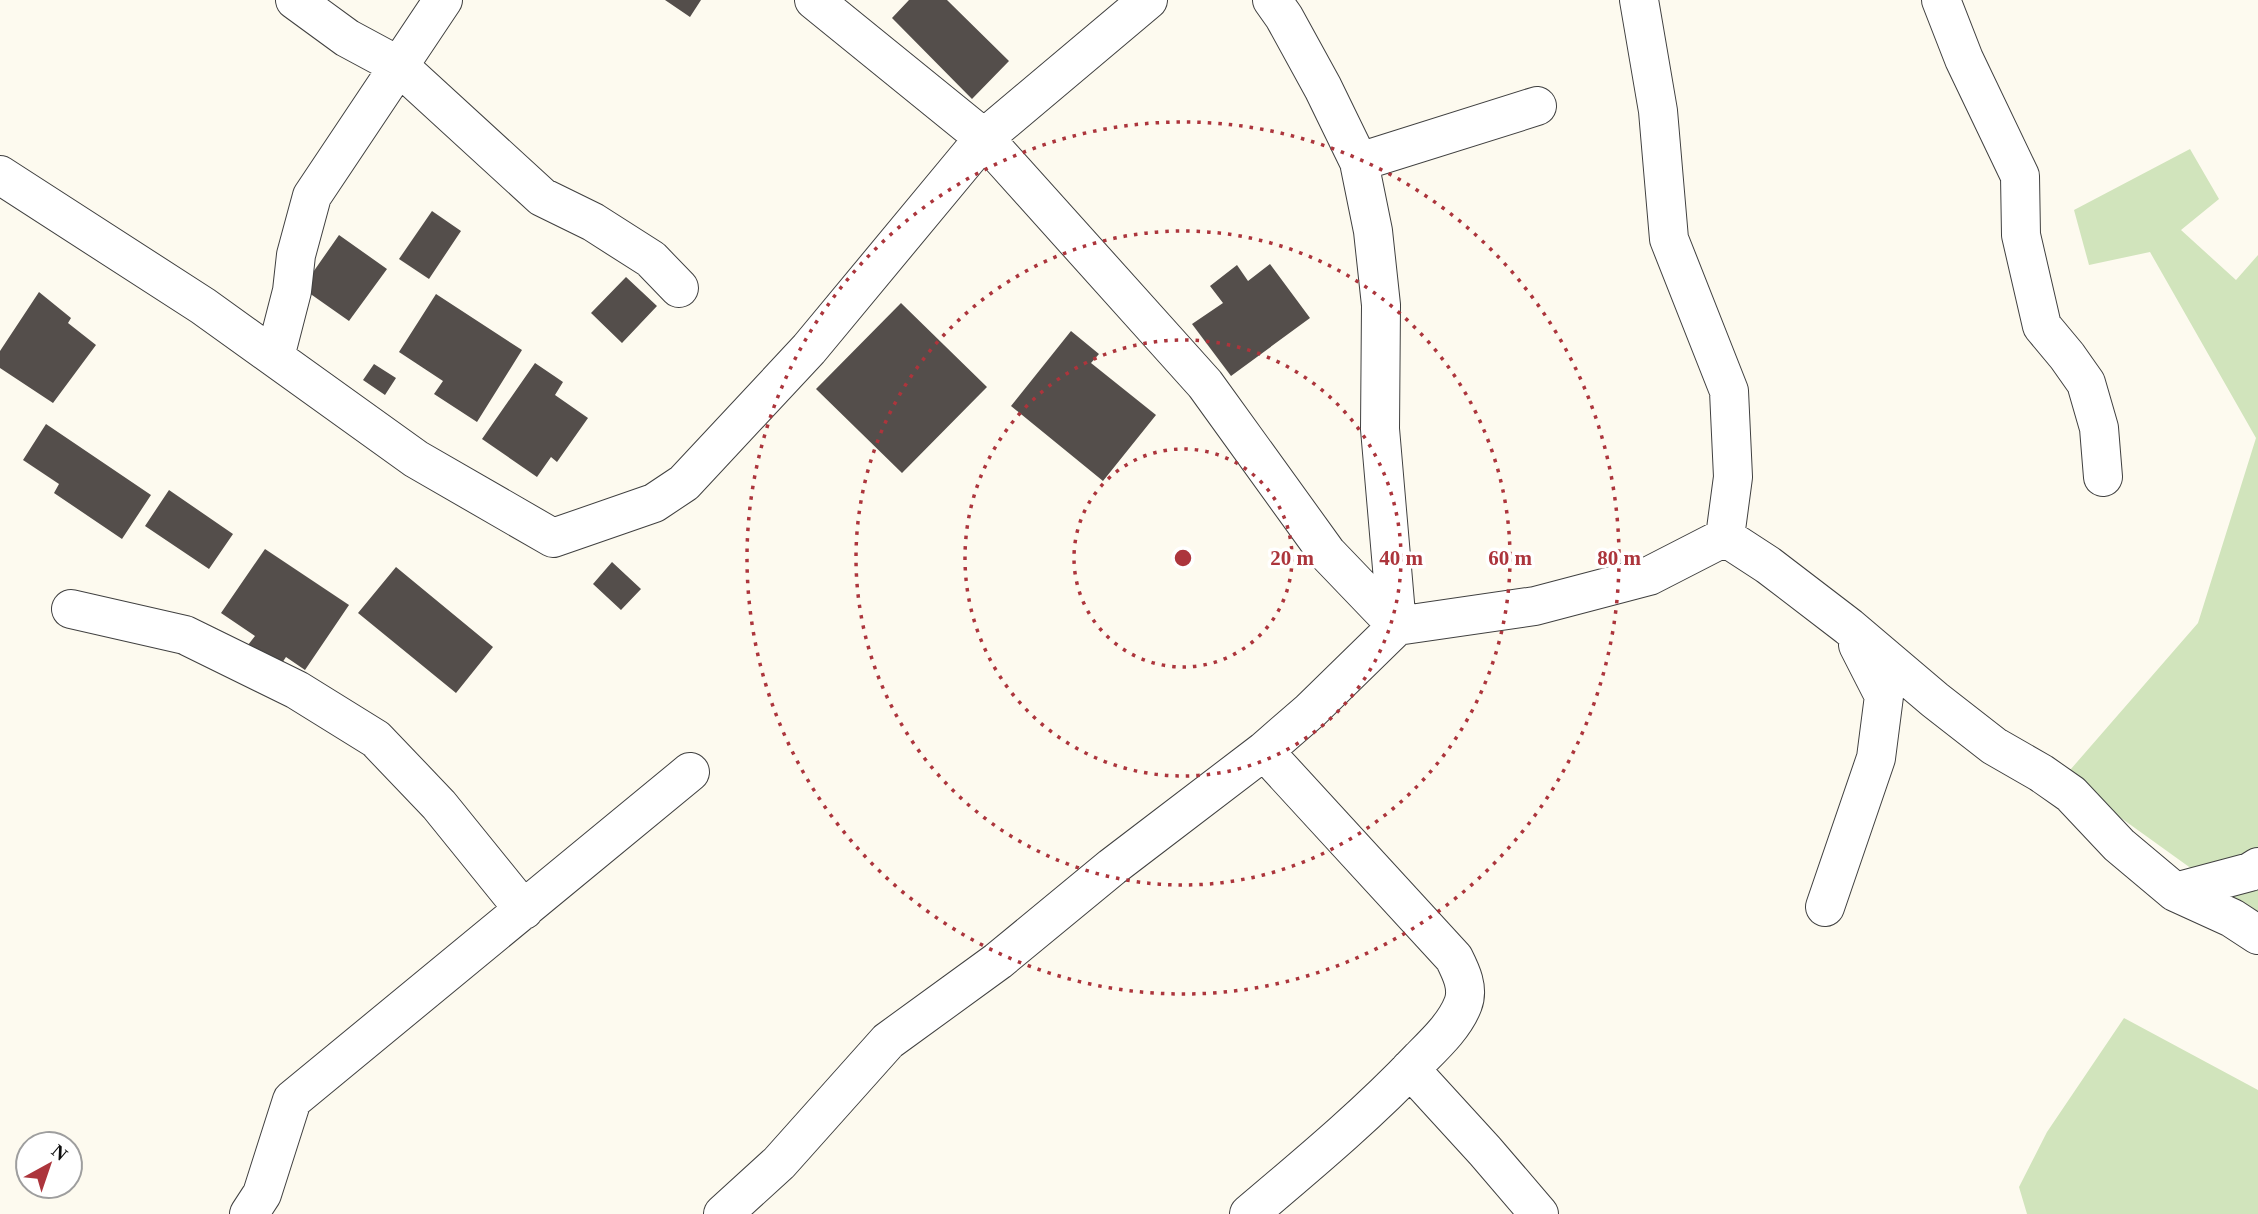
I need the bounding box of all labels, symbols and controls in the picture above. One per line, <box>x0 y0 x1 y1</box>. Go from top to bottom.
centre of rings <box>1171 546 1195 570</box>
text: 20 m <box>1270 546 1314 570</box>
text: 40 m <box>1379 546 1423 570</box>
text: 60 m <box>1488 546 1532 570</box>
text: 80 m <box>1597 546 1641 570</box>
north arrow <box>14 1130 84 1200</box>
text: N <box>48 1140 72 1165</box>

